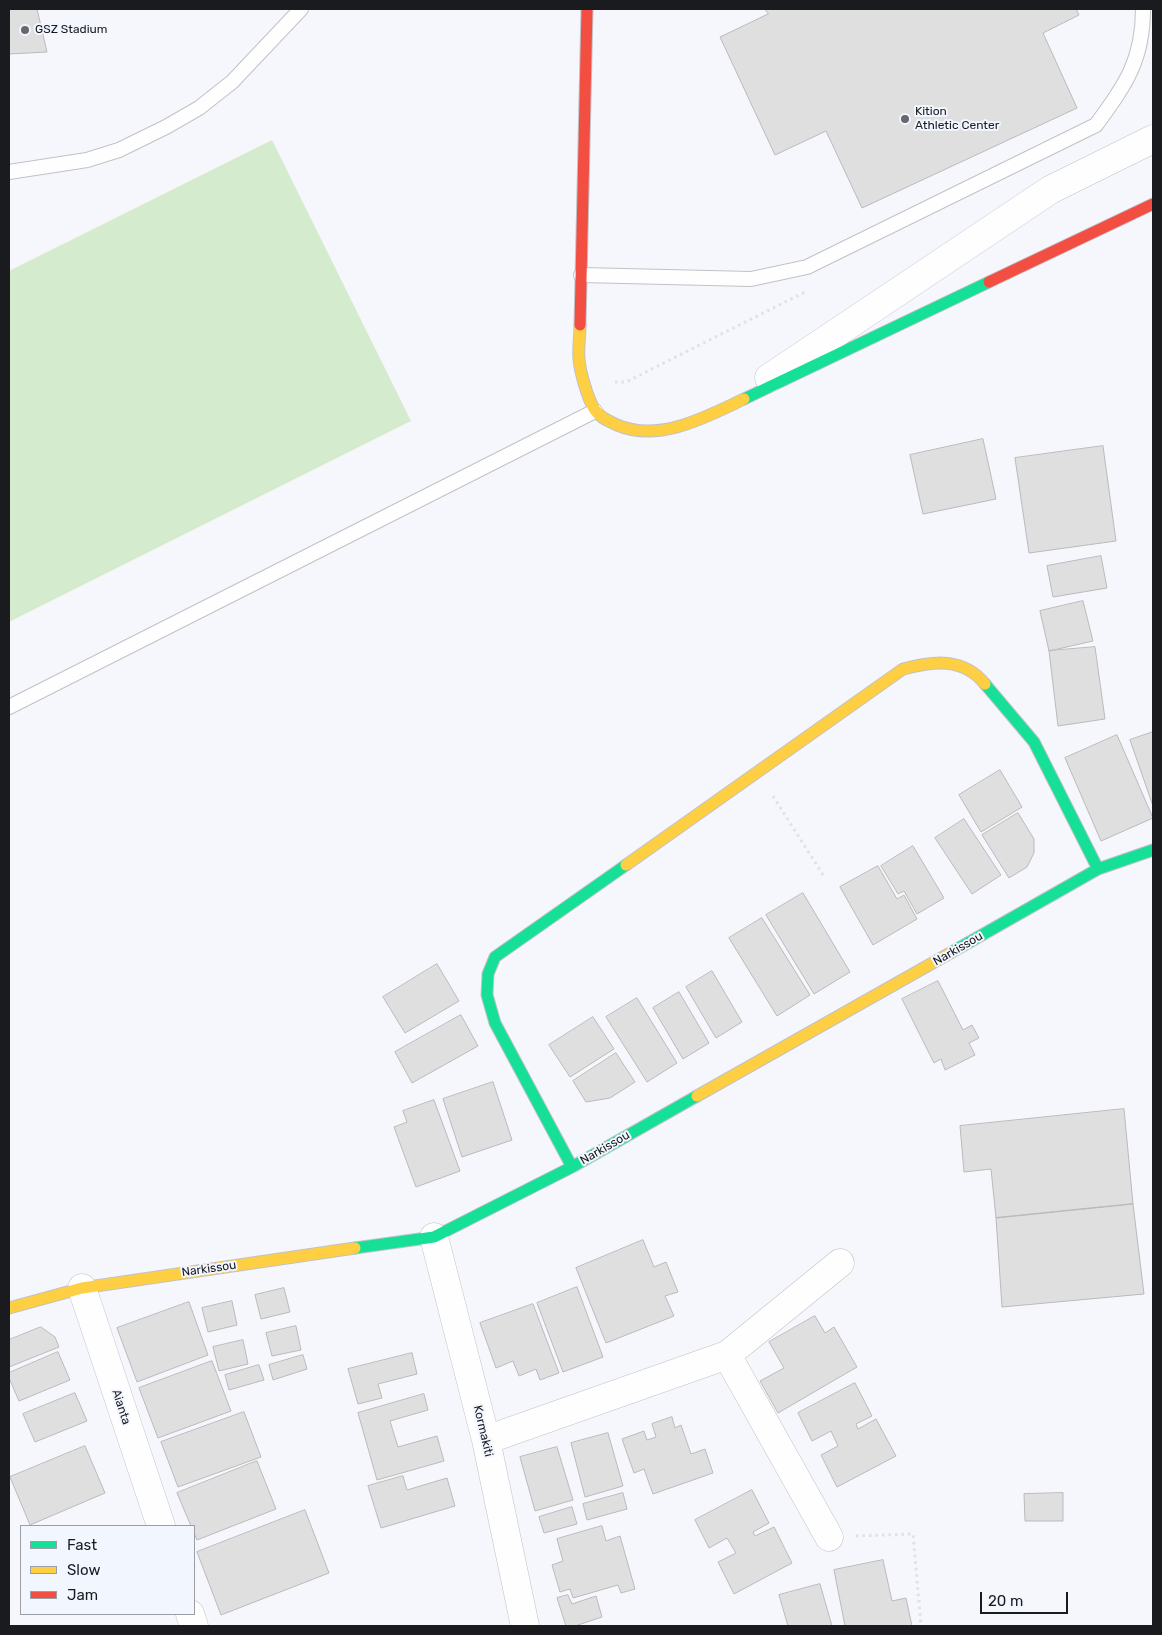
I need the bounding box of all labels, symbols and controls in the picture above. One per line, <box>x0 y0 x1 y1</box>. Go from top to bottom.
place label: GSZ Stadium <box>35 23 107 37</box>
marker: GSZ Stadium <box>19 24 31 36</box>
place label: Kition Athletic Center <box>915 105 999 133</box>
marker: Kition Athletic Center <box>899 113 911 125</box>
street label: Narkissou <box>931 929 985 969</box>
street label: Narkissou <box>578 1128 632 1168</box>
street label: Narkissou <box>181 1258 237 1280</box>
street label: Aianta <box>109 1388 133 1426</box>
street label: Kormakiti <box>470 1404 496 1458</box>
legend <box>20 1525 195 1615</box>
text: Fast <box>67 1536 97 1554</box>
text: Slow <box>67 1561 100 1579</box>
scale bar <box>982 1582 1070 1614</box>
text: Jam <box>67 1586 98 1604</box>
text: 20 m <box>988 1592 1023 1610</box>

